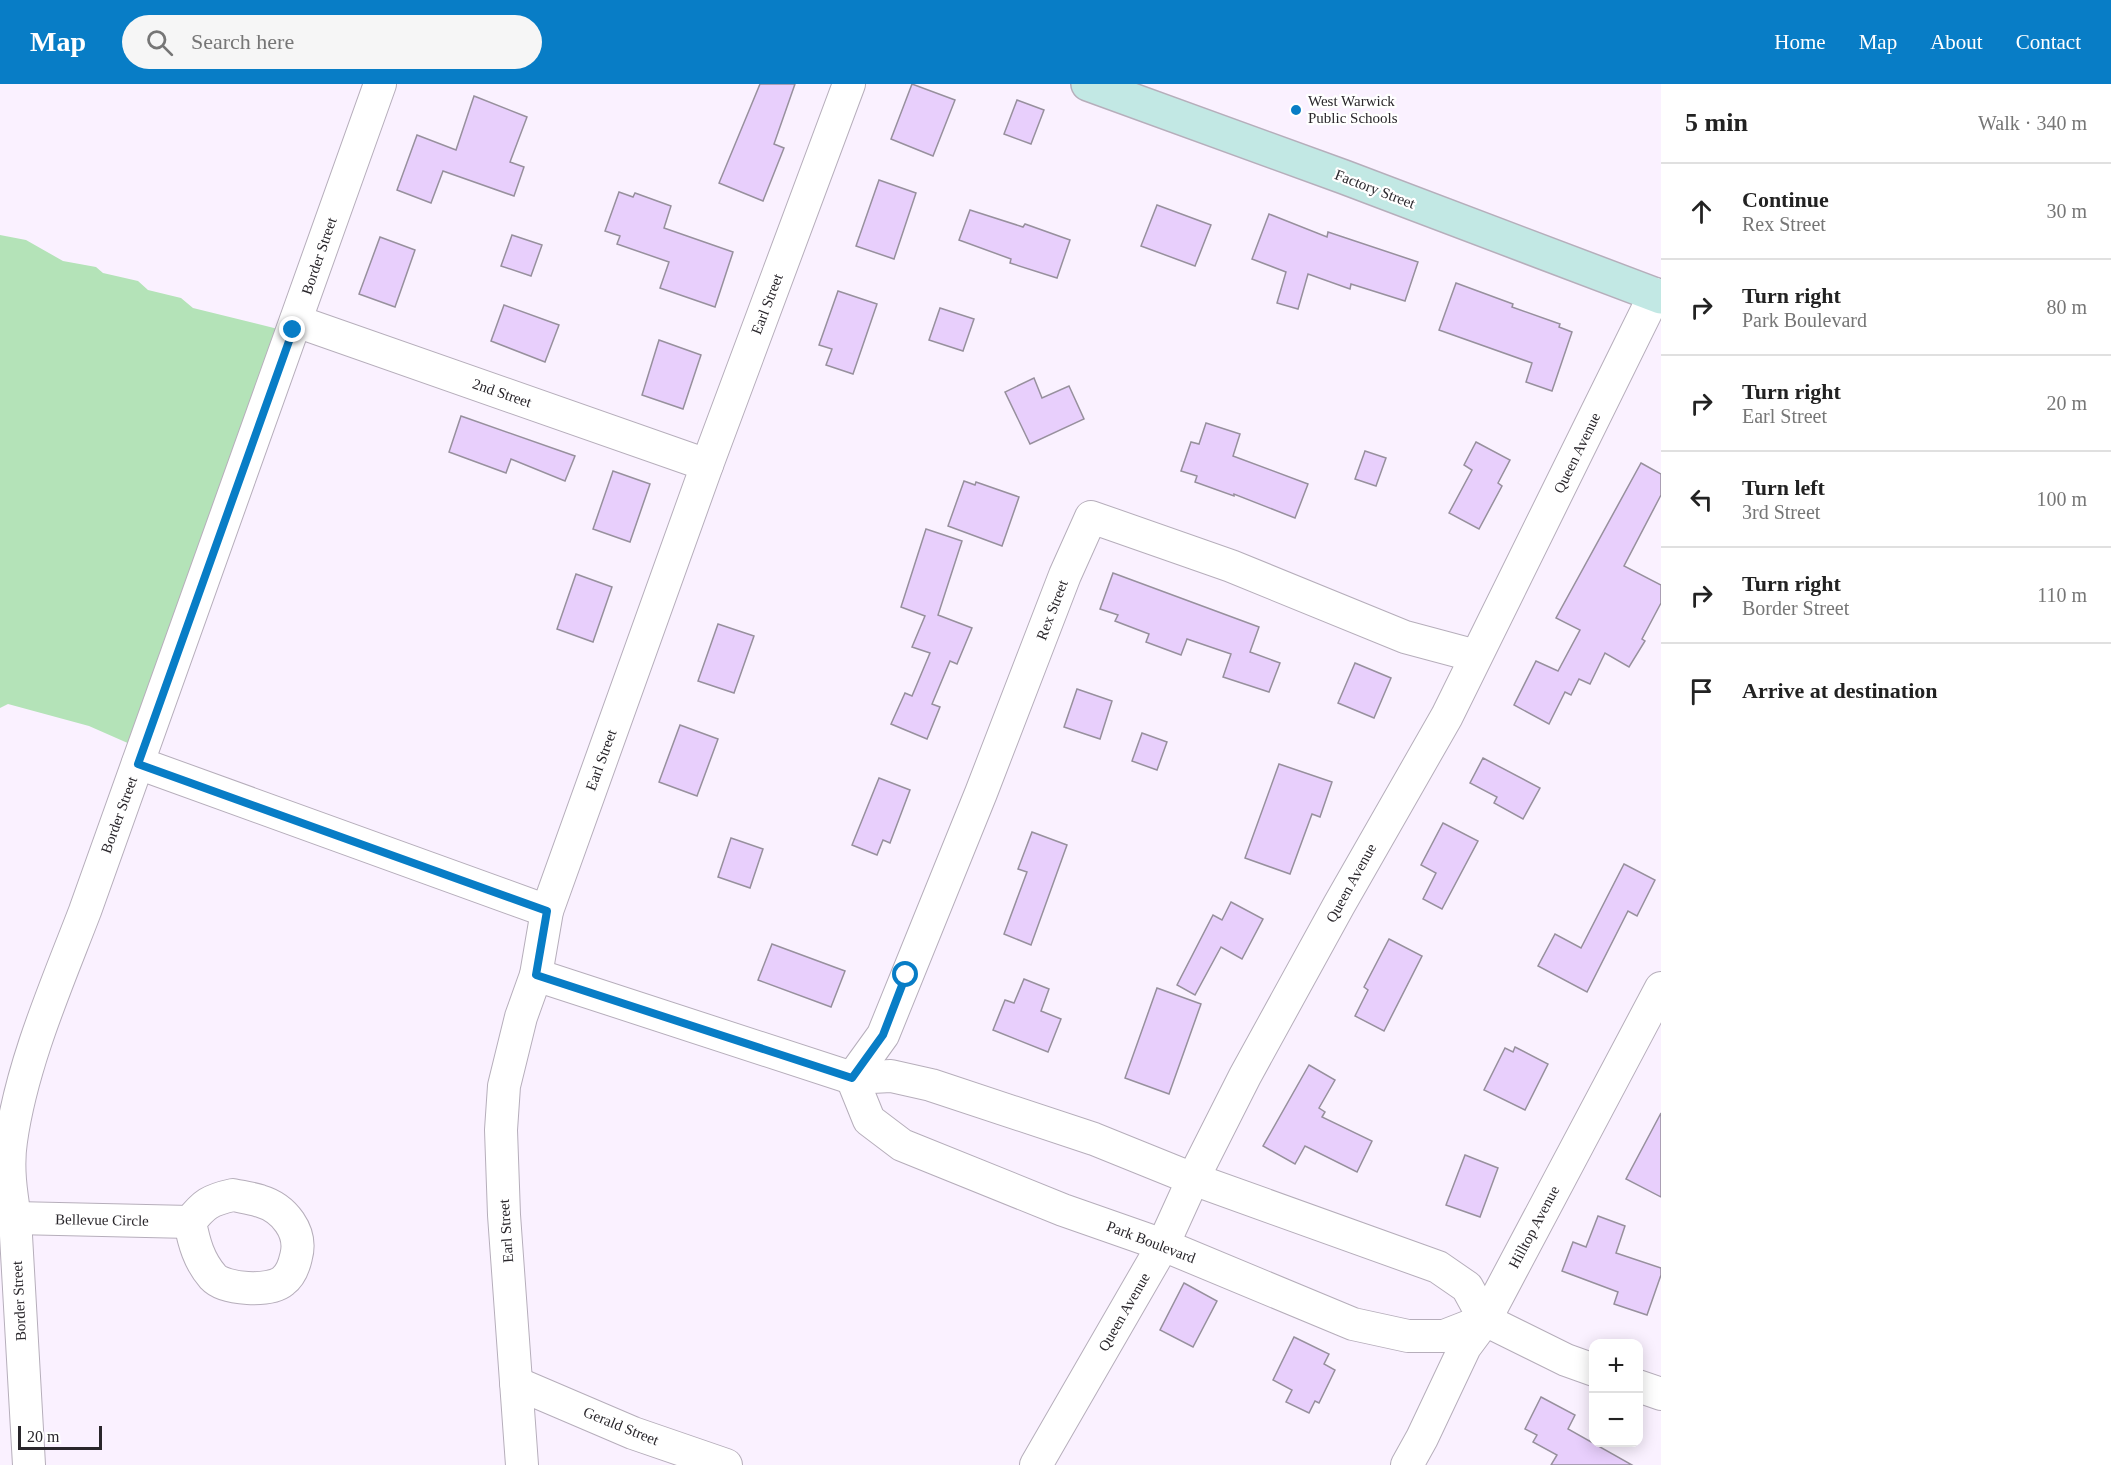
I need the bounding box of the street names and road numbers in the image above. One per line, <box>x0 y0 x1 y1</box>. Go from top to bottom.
street label: Factory Street <box>1333 166 1418 212</box>
street label: Border Street <box>298 215 340 297</box>
street label: Earl Street <box>748 271 786 337</box>
street label: 2nd Street <box>470 375 534 411</box>
street label: Queen Avenue <box>1551 410 1604 496</box>
street label: Rex Street <box>1033 577 1071 642</box>
street label: Earl Street <box>583 727 620 793</box>
street label: Border Street <box>98 774 141 856</box>
street label: Queen Avenue <box>1323 841 1379 925</box>
street label: Hilltop Avenue <box>1506 1183 1563 1271</box>
street label: Earl Street <box>496 1198 516 1263</box>
street label: Bellevue Circle <box>55 1211 149 1229</box>
street label: Park Boulevard <box>1104 1218 1198 1266</box>
street label: Border Street <box>9 1260 29 1342</box>
street label: Queen Avenue <box>1095 1270 1153 1354</box>
street label: Gerald Street <box>581 1404 662 1449</box>

